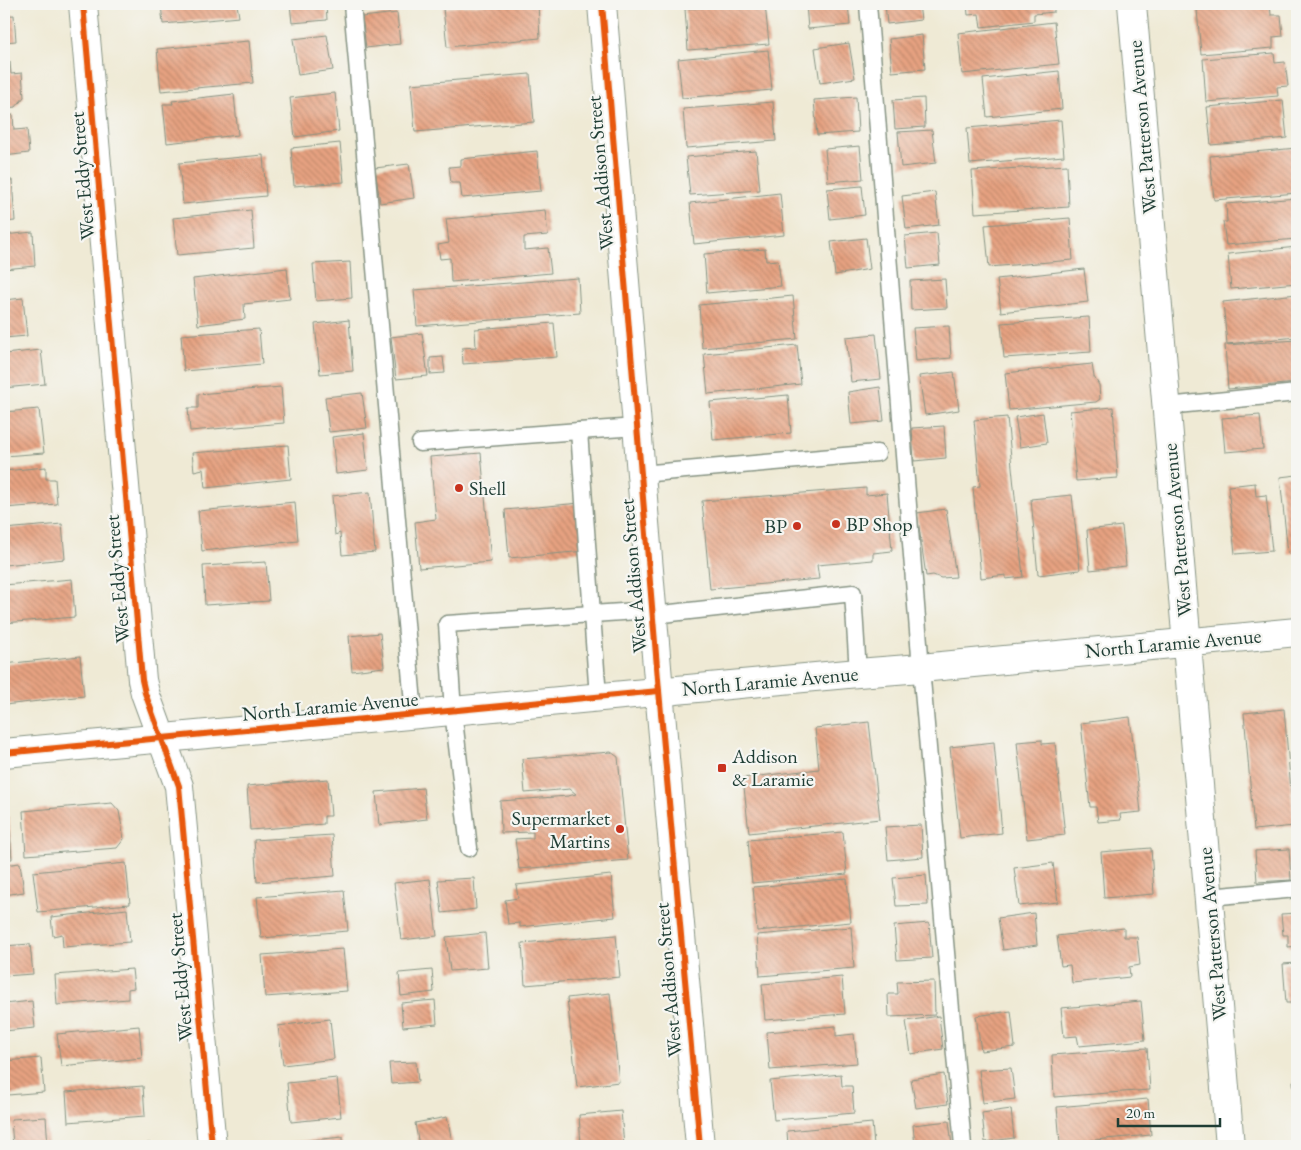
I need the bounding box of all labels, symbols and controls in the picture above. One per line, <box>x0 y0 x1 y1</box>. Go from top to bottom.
street label: West Patterson Avenue <box>1121 39 1163 215</box>
street label: West Addison Street <box>580 94 620 251</box>
street label: West Eddy Street <box>63 110 101 241</box>
street label: West Patterson Avenue <box>1156 442 1198 618</box>
place label: Shell <box>469 475 506 501</box>
marker: Shell <box>453 482 465 494</box>
street label: West Addison Street <box>613 497 653 654</box>
place label: BP Shop <box>846 511 913 537</box>
street label: West Eddy Street <box>98 513 136 644</box>
place label: BP <box>764 513 787 539</box>
marker: BP Shop <box>830 518 842 530</box>
marker: BP <box>791 520 803 532</box>
street label: North Laramie Avenue <box>1084 622 1262 664</box>
street label: North Laramie Avenue <box>681 660 859 702</box>
street label: North Laramie Avenue <box>241 685 419 727</box>
place label: Addison & Laramie <box>731 743 814 792</box>
marker: Addison & Laramie <box>716 762 728 774</box>
place label: Supermarket Martins <box>512 805 611 854</box>
marker: Supermarket Martins <box>614 823 626 835</box>
street label: West Patterson Avenue <box>1191 846 1233 1022</box>
street label: West Addison Street <box>648 901 688 1058</box>
street label: West Eddy Street <box>161 911 199 1042</box>
scale bar <box>1118 1095 1221 1127</box>
text: 20 m <box>1126 1103 1155 1122</box>

